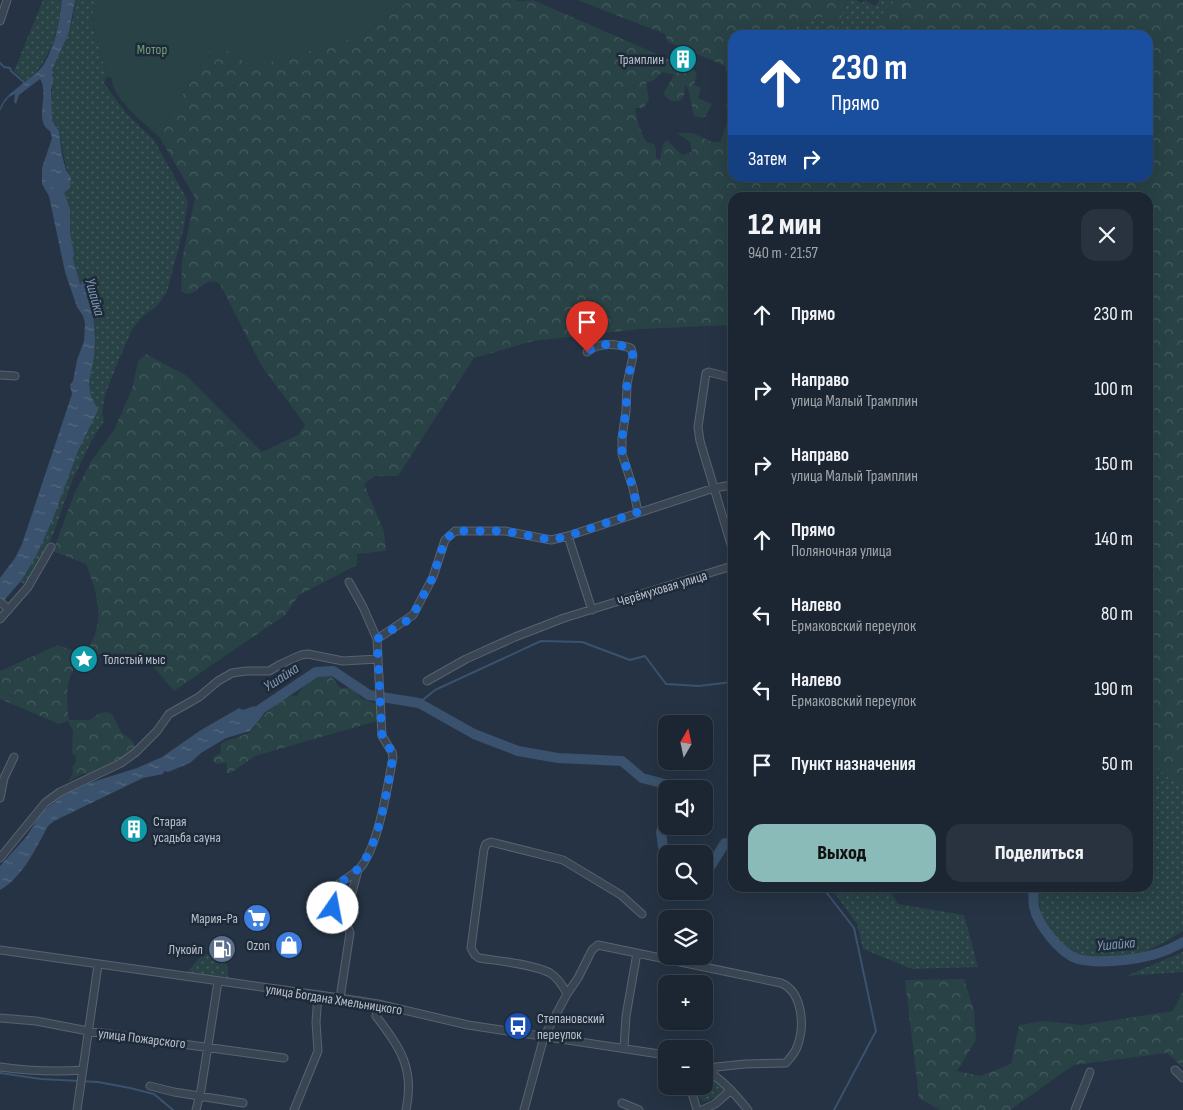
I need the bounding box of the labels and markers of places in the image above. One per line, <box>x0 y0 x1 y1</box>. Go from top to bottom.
building icon: Трамплин <box>668 44 698 74</box>
place label: Трамплин <box>618 51 664 68</box>
pin <box>566 301 608 352</box>
place icon: Толстый мыс <box>69 644 99 674</box>
place label: Толстый мыс <box>103 651 166 668</box>
place label: Старая усадьба сауна <box>153 813 221 846</box>
building icon: Старая усадьба сауна <box>119 814 149 844</box>
supermarket icon: Мария-Ра <box>242 903 272 933</box>
place label: Мария-Ра <box>191 910 238 927</box>
shop icon: Ozon <box>274 930 304 960</box>
fuel station icon: Лукойл <box>207 934 237 964</box>
place label: Ozon <box>246 937 270 954</box>
place label: Лукойл <box>168 941 203 958</box>
place label: Степановский переулок <box>537 1010 605 1043</box>
bus stop icon: Степановский переулок <box>503 1011 533 1041</box>

